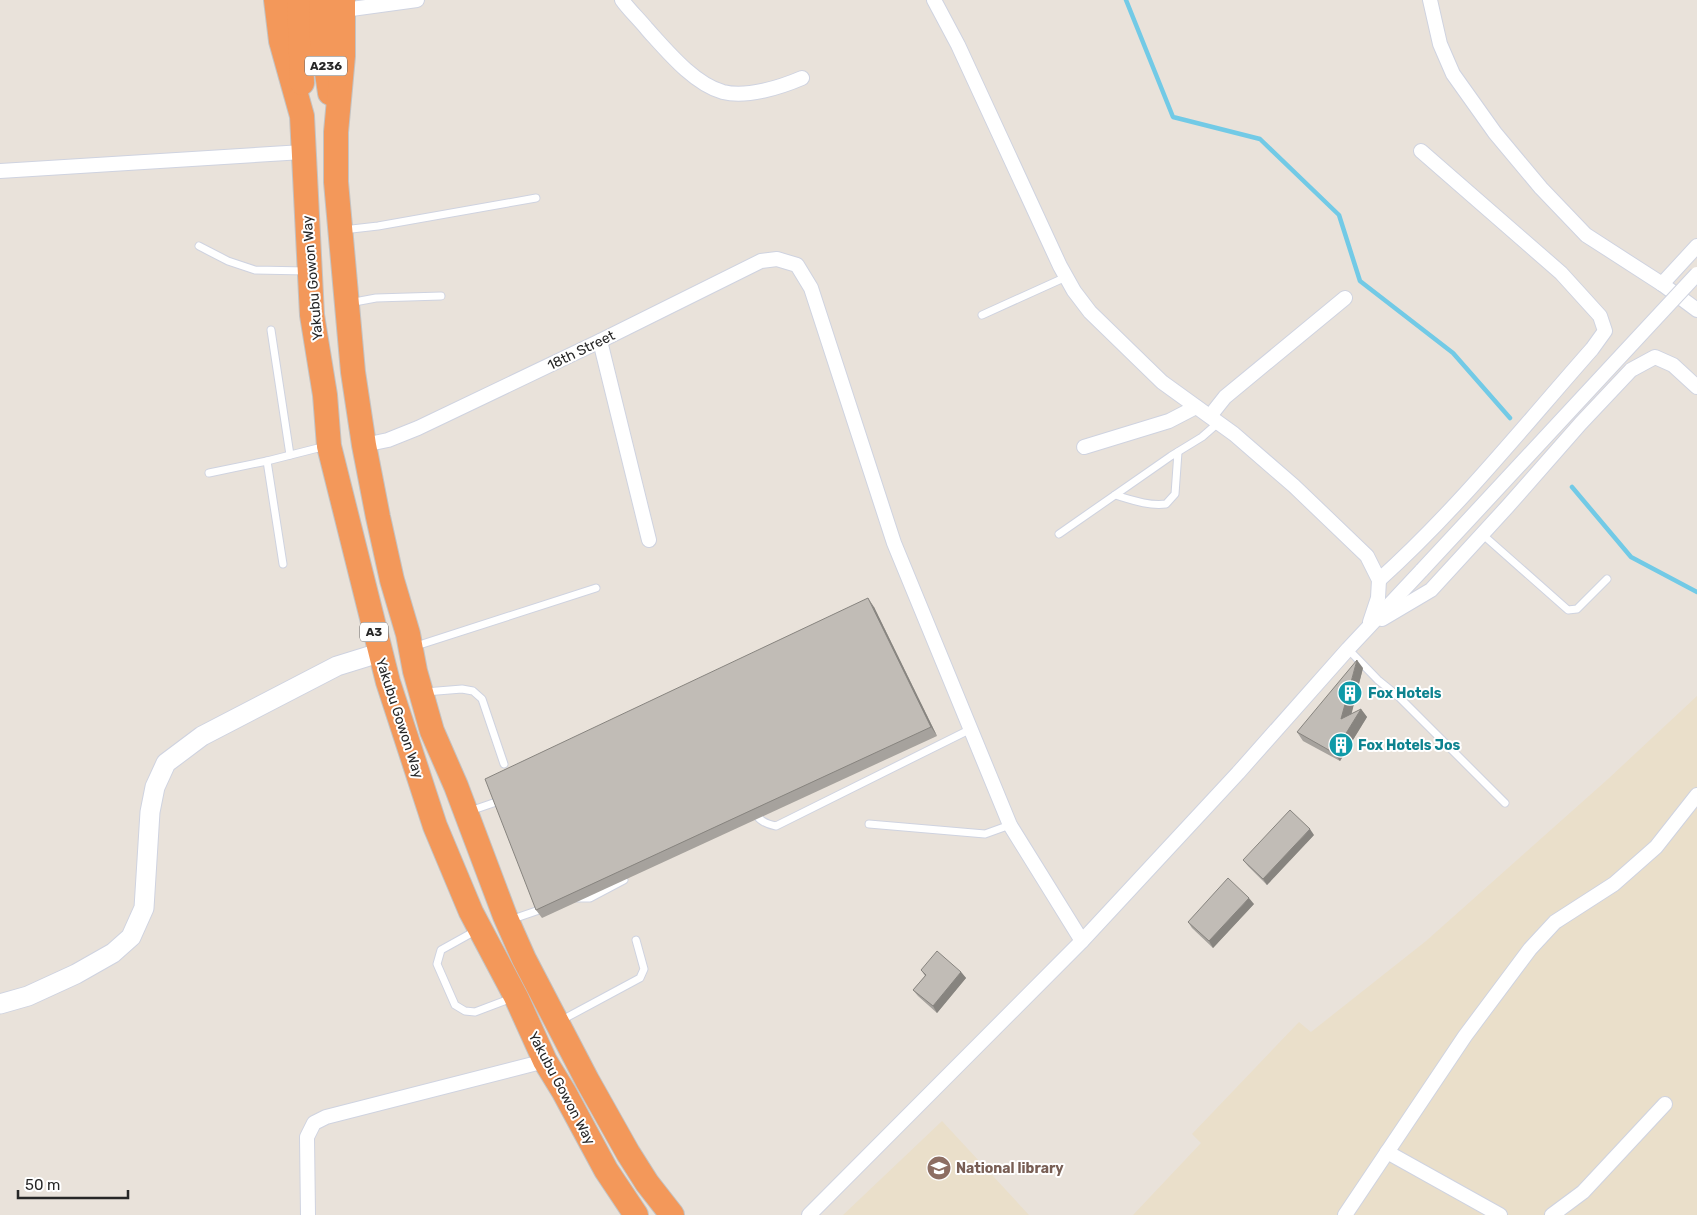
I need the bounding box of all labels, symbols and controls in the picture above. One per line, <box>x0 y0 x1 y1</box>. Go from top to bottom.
road number: A236 <box>305 56 347 76</box>
street label: Yakubu Gowon Way <box>299 214 326 341</box>
street label: 18th Street <box>545 327 618 374</box>
road number: A3 <box>360 622 388 642</box>
street label: Yakubu Gowon Way <box>372 656 427 781</box>
building icon: Fox Hotels <box>1337 680 1363 706</box>
place label: Fox Hotels <box>1368 685 1442 702</box>
building icon: Fox Hotels Jos <box>1328 732 1354 758</box>
place label: Fox Hotels Jos <box>1358 737 1461 754</box>
street label: Yakubu Gowon Way <box>525 1029 599 1148</box>
school or university icon: National library <box>926 1155 952 1181</box>
place label: National library <box>956 1160 1064 1177</box>
scale bar <box>18 1168 128 1200</box>
text: 50 m <box>25 1176 60 1194</box>

